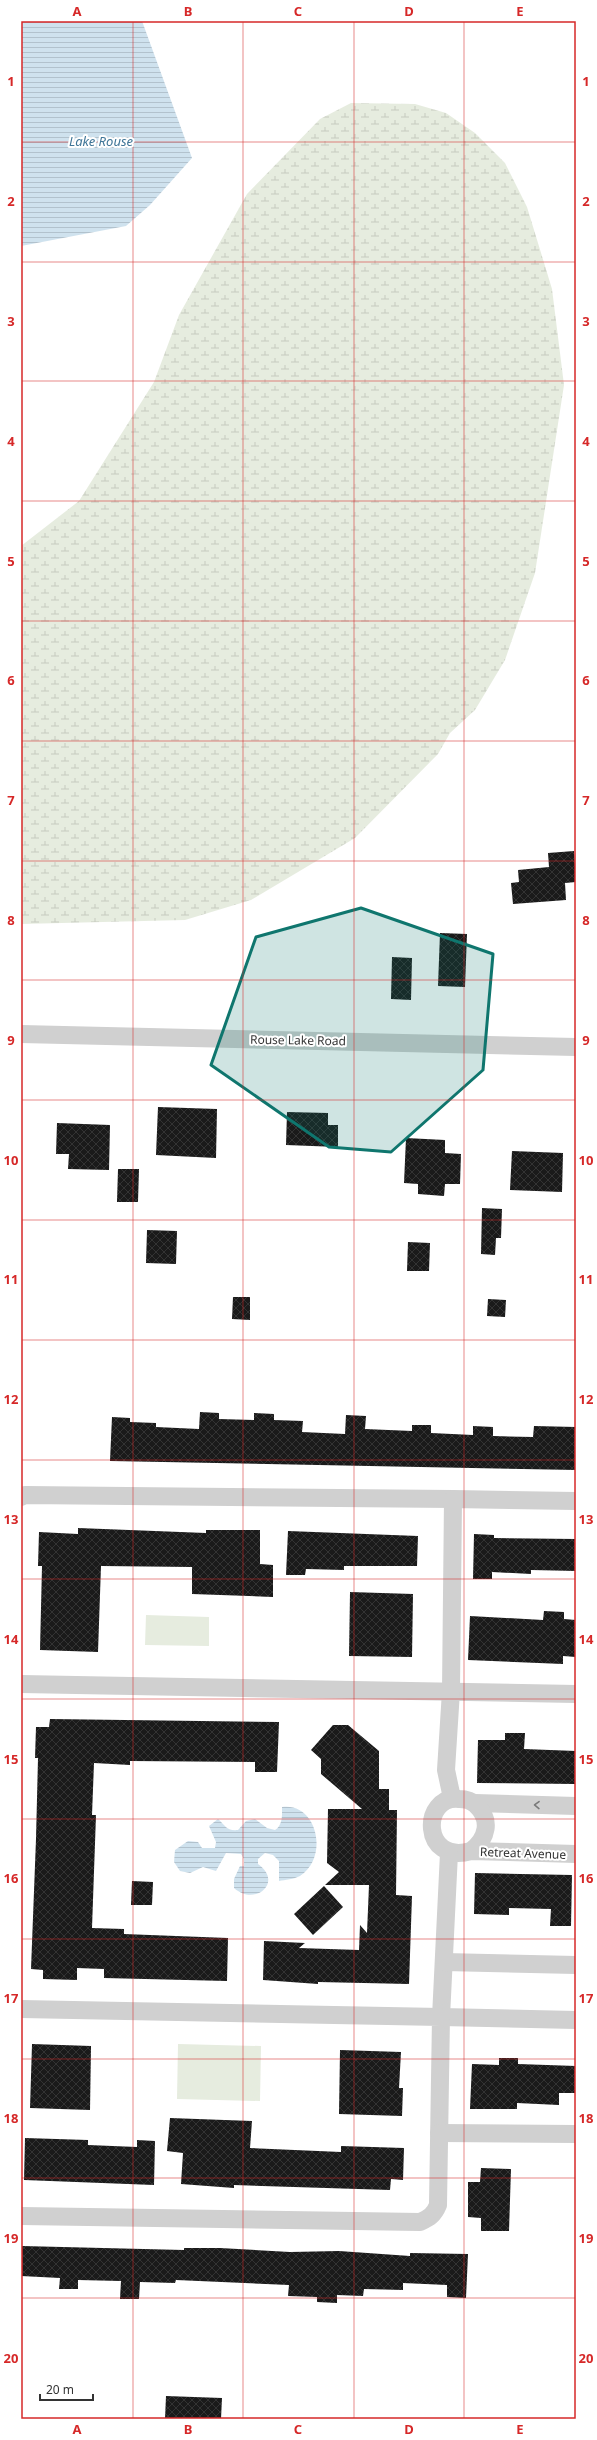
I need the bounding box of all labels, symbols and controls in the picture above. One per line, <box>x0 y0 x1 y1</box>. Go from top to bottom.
text: A <box>73 2 82 20</box>
text: B <box>184 2 192 20</box>
text: C <box>294 2 302 20</box>
text: D <box>404 2 414 20</box>
text: E <box>516 2 524 20</box>
text: 1 <box>7 72 15 90</box>
text: 1 <box>582 72 590 90</box>
water label: Lake Rouse <box>69 132 134 150</box>
text: 2 <box>7 192 15 210</box>
text: 2 <box>582 192 590 210</box>
text: 3 <box>7 312 15 330</box>
text: 3 <box>582 312 590 330</box>
text: 4 <box>7 432 15 450</box>
text: 4 <box>582 432 590 450</box>
text: 5 <box>7 552 15 570</box>
text: 5 <box>582 552 590 570</box>
text: 6 <box>7 671 15 689</box>
text: 6 <box>582 671 590 689</box>
text: 7 <box>7 791 15 809</box>
text: 7 <box>582 791 590 809</box>
text: 8 <box>7 911 15 929</box>
text: 8 <box>582 911 590 929</box>
text: 9 <box>7 1031 15 1049</box>
street label: Rouse Lake Road <box>250 1031 346 1049</box>
text: 9 <box>582 1031 590 1049</box>
text: 10 <box>4 1151 18 1169</box>
text: 10 <box>579 1151 593 1169</box>
text: 11 <box>4 1270 18 1288</box>
text: 11 <box>579 1270 593 1288</box>
text: 12 <box>4 1390 18 1408</box>
text: 12 <box>579 1390 593 1408</box>
text: 13 <box>4 1510 18 1528</box>
text: 13 <box>579 1510 593 1528</box>
text: 14 <box>4 1630 19 1648</box>
text: 14 <box>579 1630 594 1648</box>
text: 15 <box>4 1750 18 1768</box>
text: 15 <box>579 1750 593 1768</box>
one-way arrow <box>534 1801 540 1809</box>
street label: Retreat Avenue <box>480 1843 567 1863</box>
text: 16 <box>4 1869 18 1887</box>
text: 16 <box>579 1869 593 1887</box>
text: 17 <box>4 1989 18 2007</box>
text: 17 <box>579 1989 593 2007</box>
text: 18 <box>4 2109 18 2127</box>
text: 18 <box>579 2109 593 2127</box>
text: 19 <box>4 2229 18 2247</box>
text: 19 <box>579 2229 593 2247</box>
text: 20 <box>4 2349 18 2367</box>
text: 20 <box>579 2349 593 2367</box>
scale bar <box>40 2376 93 2402</box>
text: 20 m <box>46 2381 74 2398</box>
text: A <box>73 2420 82 2438</box>
text: B <box>184 2420 192 2438</box>
text: C <box>294 2420 302 2438</box>
text: D <box>404 2420 414 2438</box>
text: E <box>516 2420 524 2438</box>

